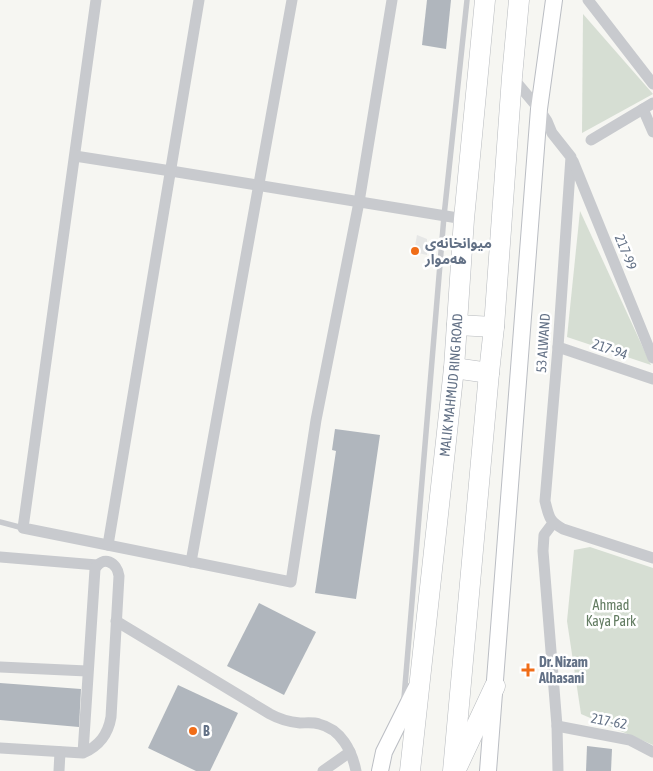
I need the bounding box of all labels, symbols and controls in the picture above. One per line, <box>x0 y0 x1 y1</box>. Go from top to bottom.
street label: 217-99 <box>612 232 640 272</box>
place label: میوانخانەی هەموار <box>424 235 492 268</box>
marker: میوانخانەی هەموار <box>409 245 421 257</box>
street label: MALIK MAHMUD RING ROAD <box>436 313 466 458</box>
street label: 53 ALWAND <box>533 313 553 373</box>
street label: 217-94 <box>590 336 630 363</box>
park label: Ahmad Kaya Park <box>586 597 636 629</box>
place label: Dr. Nizam Alhasani <box>538 654 588 686</box>
marker: Dr. Nizam Alhasani <box>521 663 535 677</box>
street label: 217-62 <box>590 710 628 732</box>
place label: B <box>203 723 210 739</box>
marker: B <box>187 725 199 737</box>

